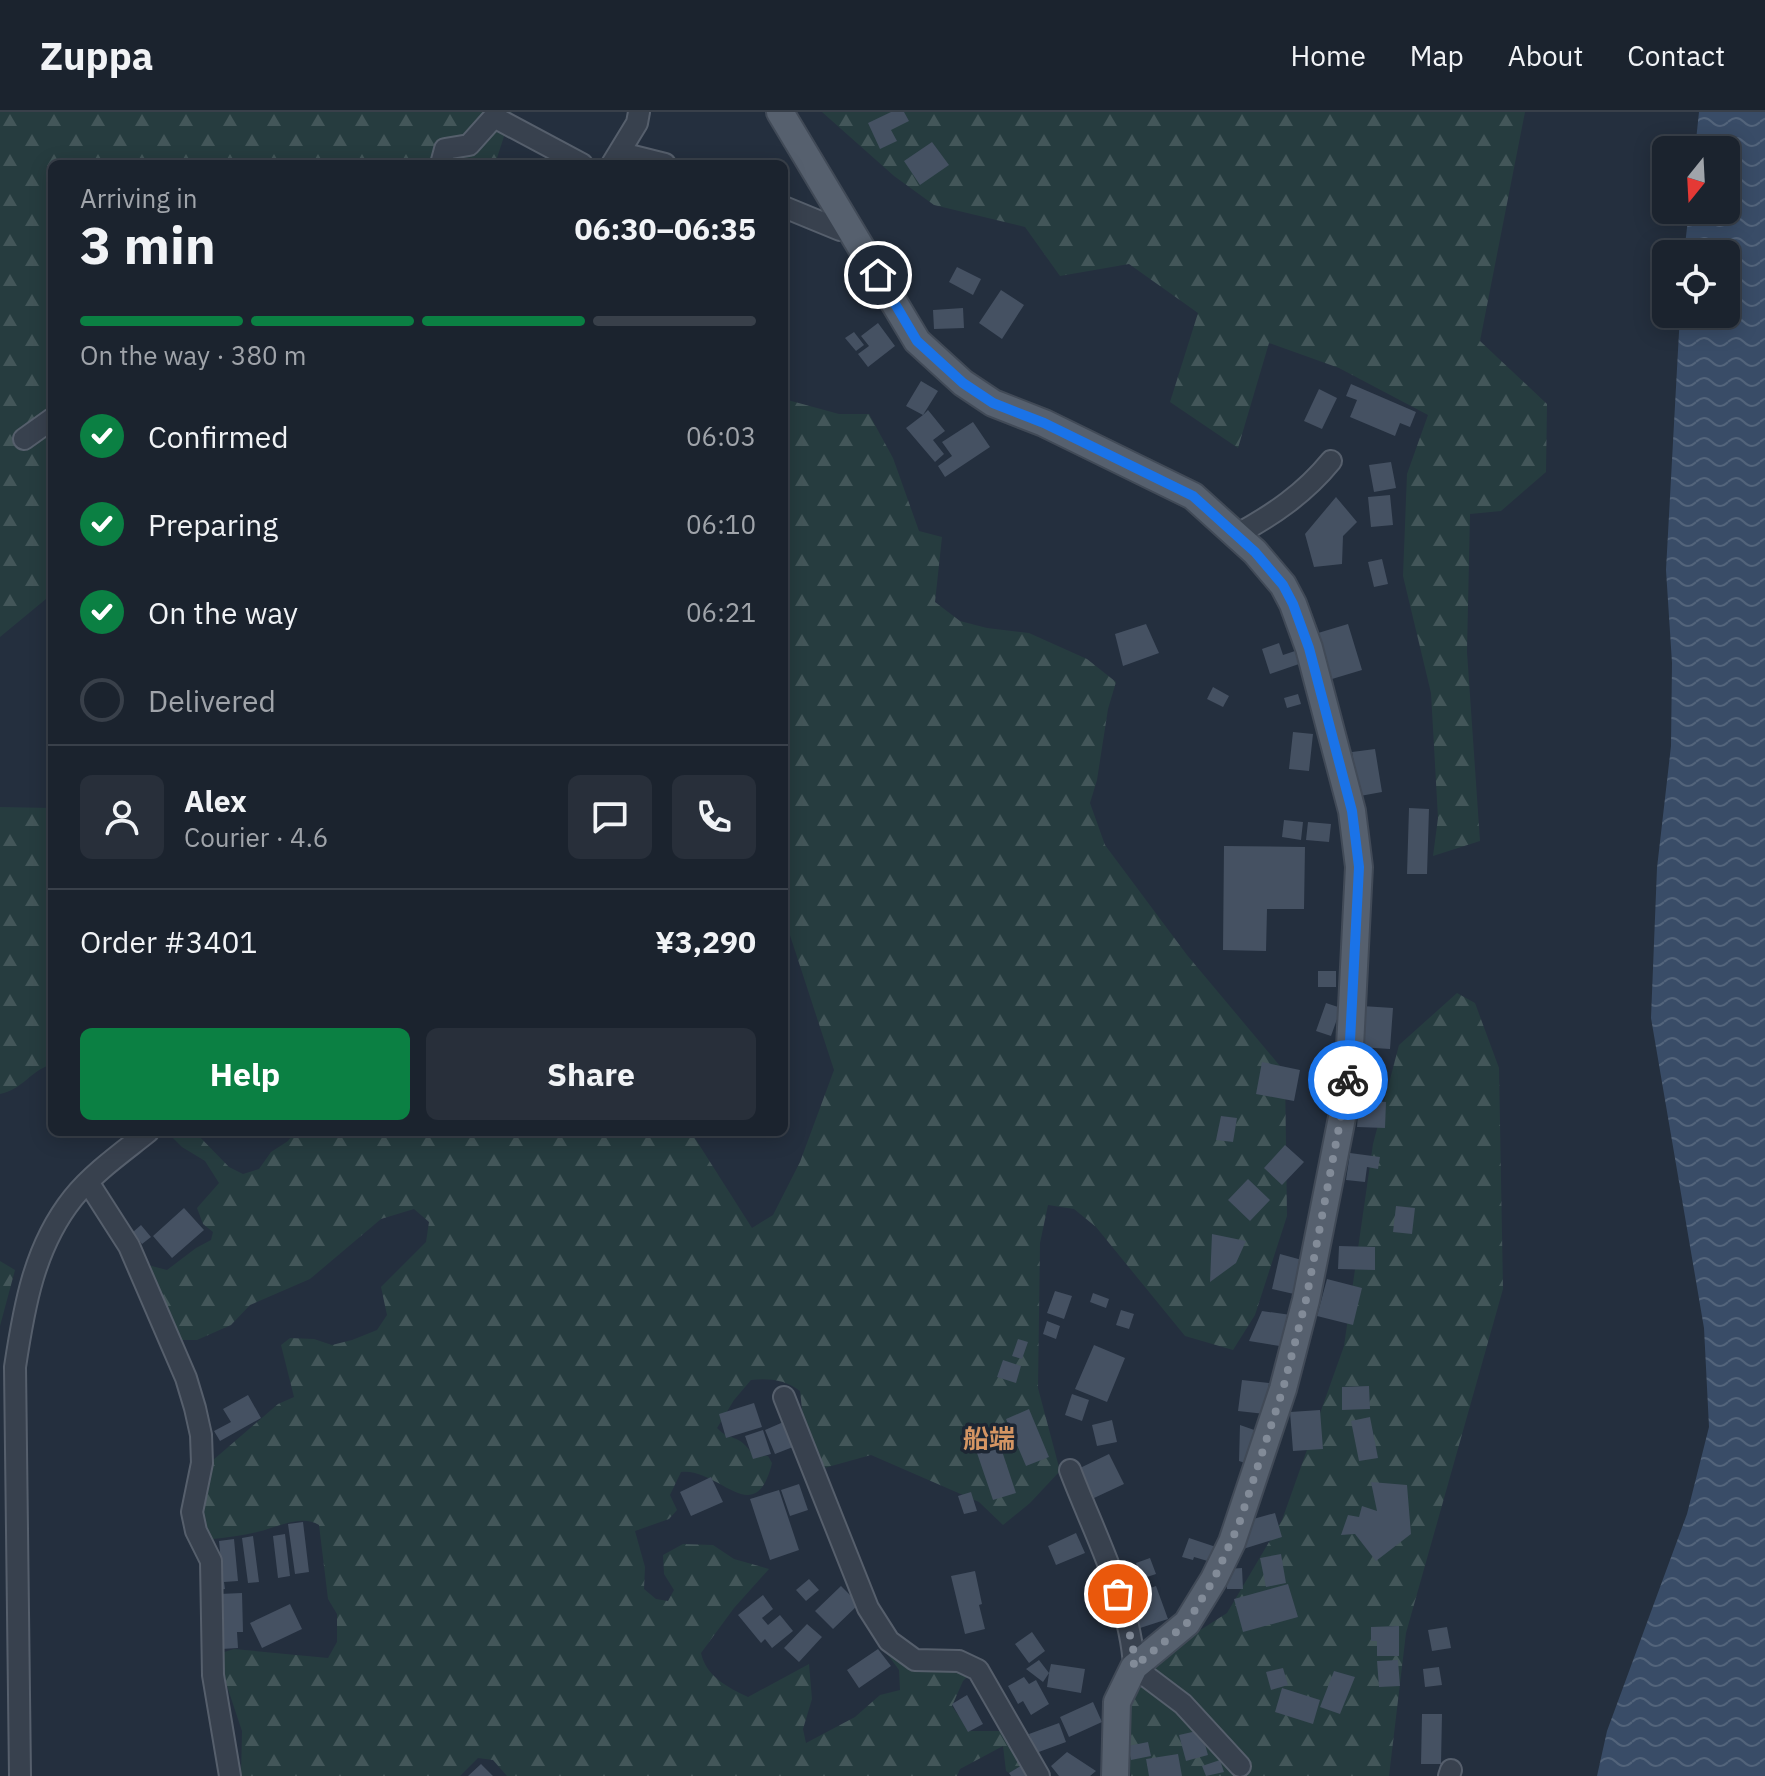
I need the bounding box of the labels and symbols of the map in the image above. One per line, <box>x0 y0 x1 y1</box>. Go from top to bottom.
north arrow <box>1652 136 1740 224</box>
pin <box>844 241 912 309</box>
courier <box>1308 1040 1388 1120</box>
district label: 船端 <box>963 1421 1015 1455</box>
pin <box>1084 1560 1152 1628</box>

